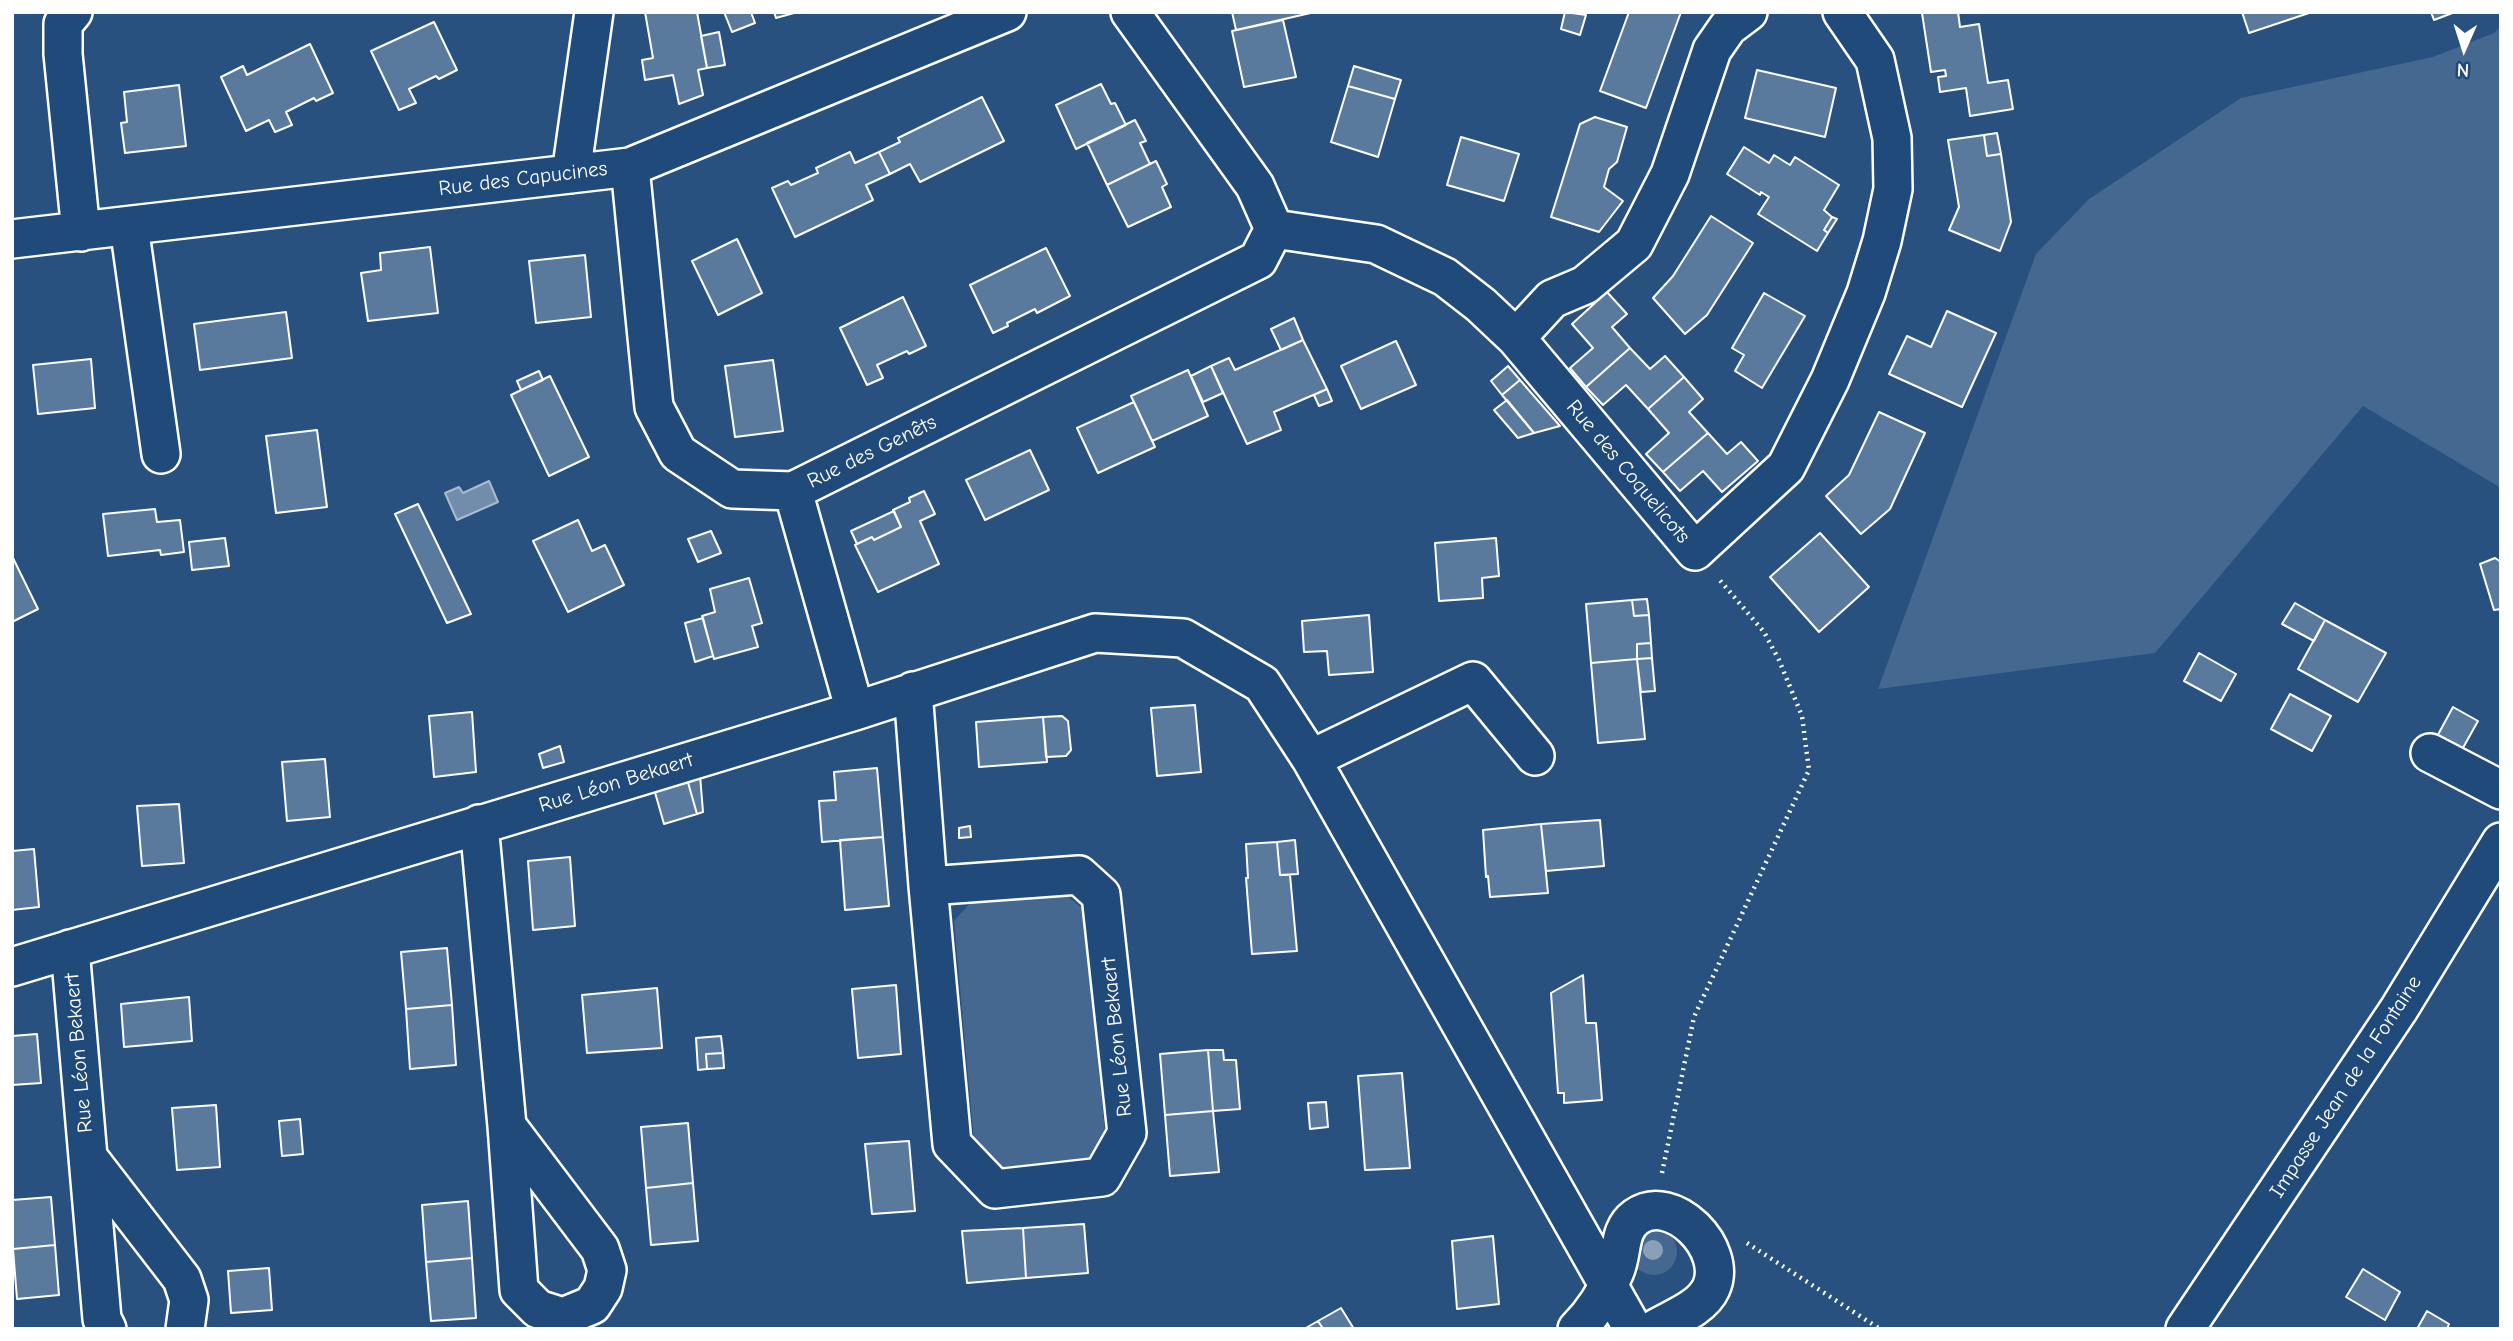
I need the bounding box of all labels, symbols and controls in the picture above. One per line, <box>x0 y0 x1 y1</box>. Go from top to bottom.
north arrow <box>2429 14 2499 84</box>
text: N <box>2456 59 2470 81</box>
street label: Rue des Capucines <box>437 156 609 202</box>
street label: Rue des Coquelicots <box>1561 395 1695 549</box>
street label: Rue des Genêts <box>803 410 941 494</box>
street label: Rue Léon Bekaert <box>536 748 696 818</box>
street label: Rue Léon Bekaert <box>1096 956 1138 1118</box>
street label: Impasse Jean de la Fontaine <box>2265 971 2427 1203</box>
street label: Rue Léon Bekaert <box>59 972 99 1134</box>

